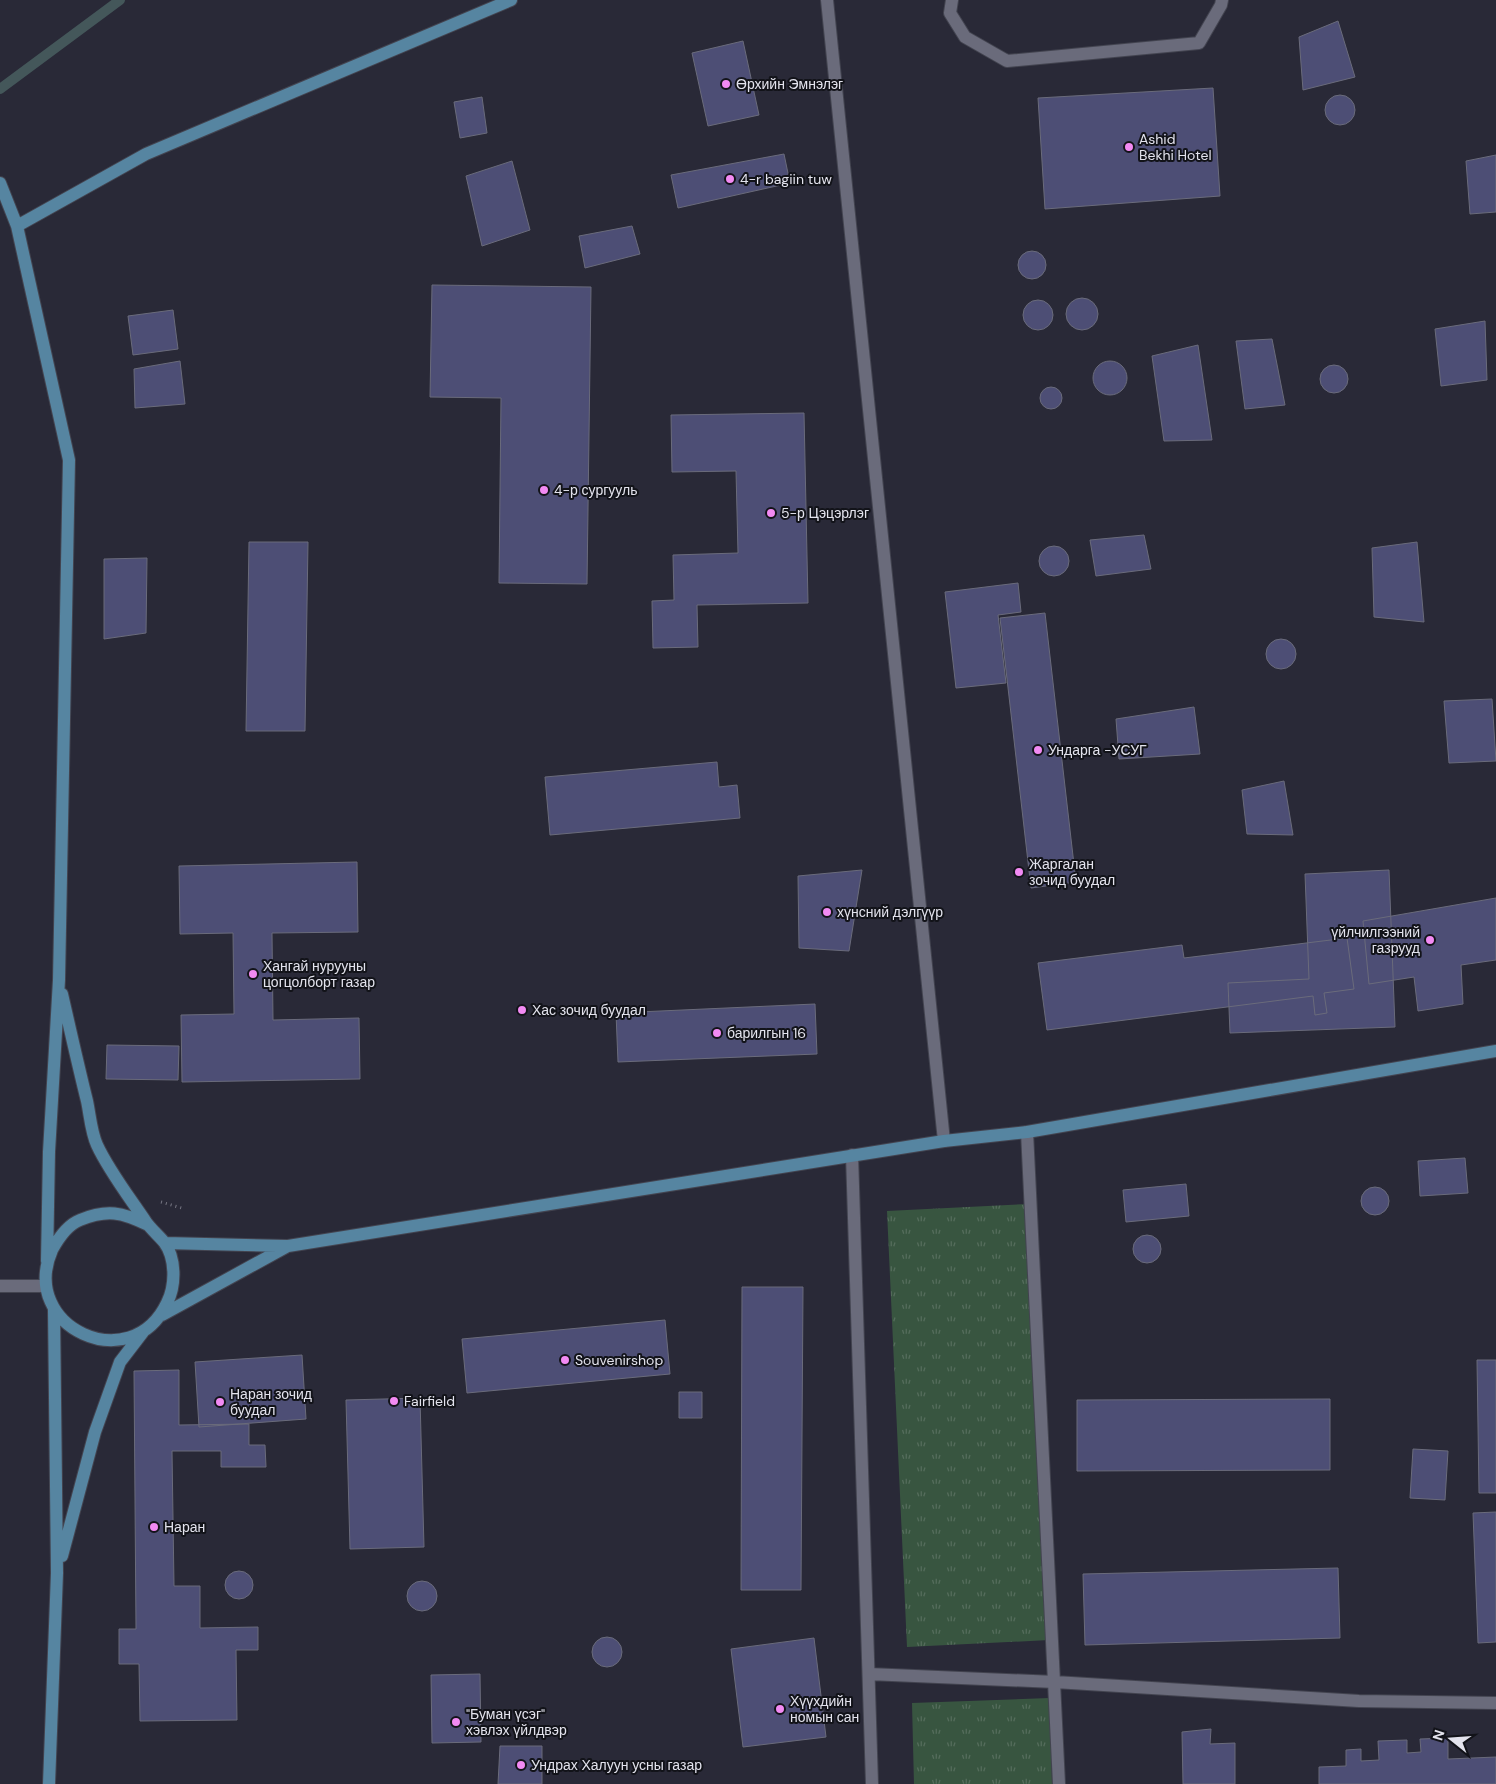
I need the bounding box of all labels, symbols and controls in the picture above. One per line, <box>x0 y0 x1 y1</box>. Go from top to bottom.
place label: Өрхийн Эмнэлэг <box>736 75 843 93</box>
marker: Өрхийн Эмнэлэг <box>720 78 732 90</box>
place label: Ashid Bekhi Hotel <box>1139 130 1212 164</box>
marker: Ashid Bekhi Hotel <box>1123 141 1135 153</box>
place label: 4-r bagiin tuw <box>740 170 832 188</box>
marker: 4-r bagiin tuw <box>724 173 736 185</box>
place label: 4-р сургууль <box>554 481 637 499</box>
marker: 4-р сургууль <box>538 484 550 496</box>
place label: 5-р Цэцэрлэг <box>781 504 869 522</box>
marker: 5-р Цэцэрлэг <box>765 507 777 519</box>
place label: Ундарга -УСУГ <box>1048 741 1147 759</box>
marker: Ундарга -УСУГ <box>1032 744 1044 756</box>
place label: Жаргалан зочид буудал <box>1029 855 1115 889</box>
marker: Жаргалан зочид буудал <box>1013 866 1025 878</box>
place label: хүнсний дэлгүүр <box>837 903 943 921</box>
marker: хүнсний дэлгүүр <box>821 906 833 918</box>
place label: үйлчилгээний газрууд <box>1331 923 1420 957</box>
marker: үйлчилгээний газрууд <box>1424 934 1436 946</box>
place label: Хангай нурууны цогцолборт газар <box>263 957 375 991</box>
marker: Хангай нурууны цогцолборт газар <box>247 968 259 980</box>
place label: Хас зочид буудал <box>532 1001 646 1019</box>
marker: Хас зочид буудал <box>516 1004 528 1016</box>
place label: барилгын 16 <box>727 1024 806 1042</box>
marker: барилгын 16 <box>711 1027 723 1039</box>
place label: Souvenirshop <box>575 1351 663 1369</box>
marker: Souvenirshop <box>559 1354 571 1366</box>
place label: Наран зочид буудал <box>230 1385 312 1419</box>
place label: Fairfield <box>404 1392 455 1410</box>
marker: Fairfield <box>388 1395 400 1407</box>
marker: Наран зочид буудал <box>214 1396 226 1408</box>
place label: Наран <box>164 1518 205 1536</box>
marker: Наран <box>148 1521 160 1533</box>
place label: Хүүхдийн номын сан <box>790 1692 859 1726</box>
marker: Хүүхдийн номын сан <box>774 1703 786 1715</box>
place label: "Буман үсэг" хэвлэх үйлдвэр <box>466 1705 567 1739</box>
north arrow <box>1426 1714 1476 1764</box>
marker: "Буман үсэг" хэвлэх үйлдвэр <box>450 1716 462 1728</box>
text: N <box>1428 1728 1449 1743</box>
place label: Ундрах Халуун усны газар <box>531 1756 702 1774</box>
marker: Ундрах Халуун усны газар <box>515 1759 527 1771</box>

